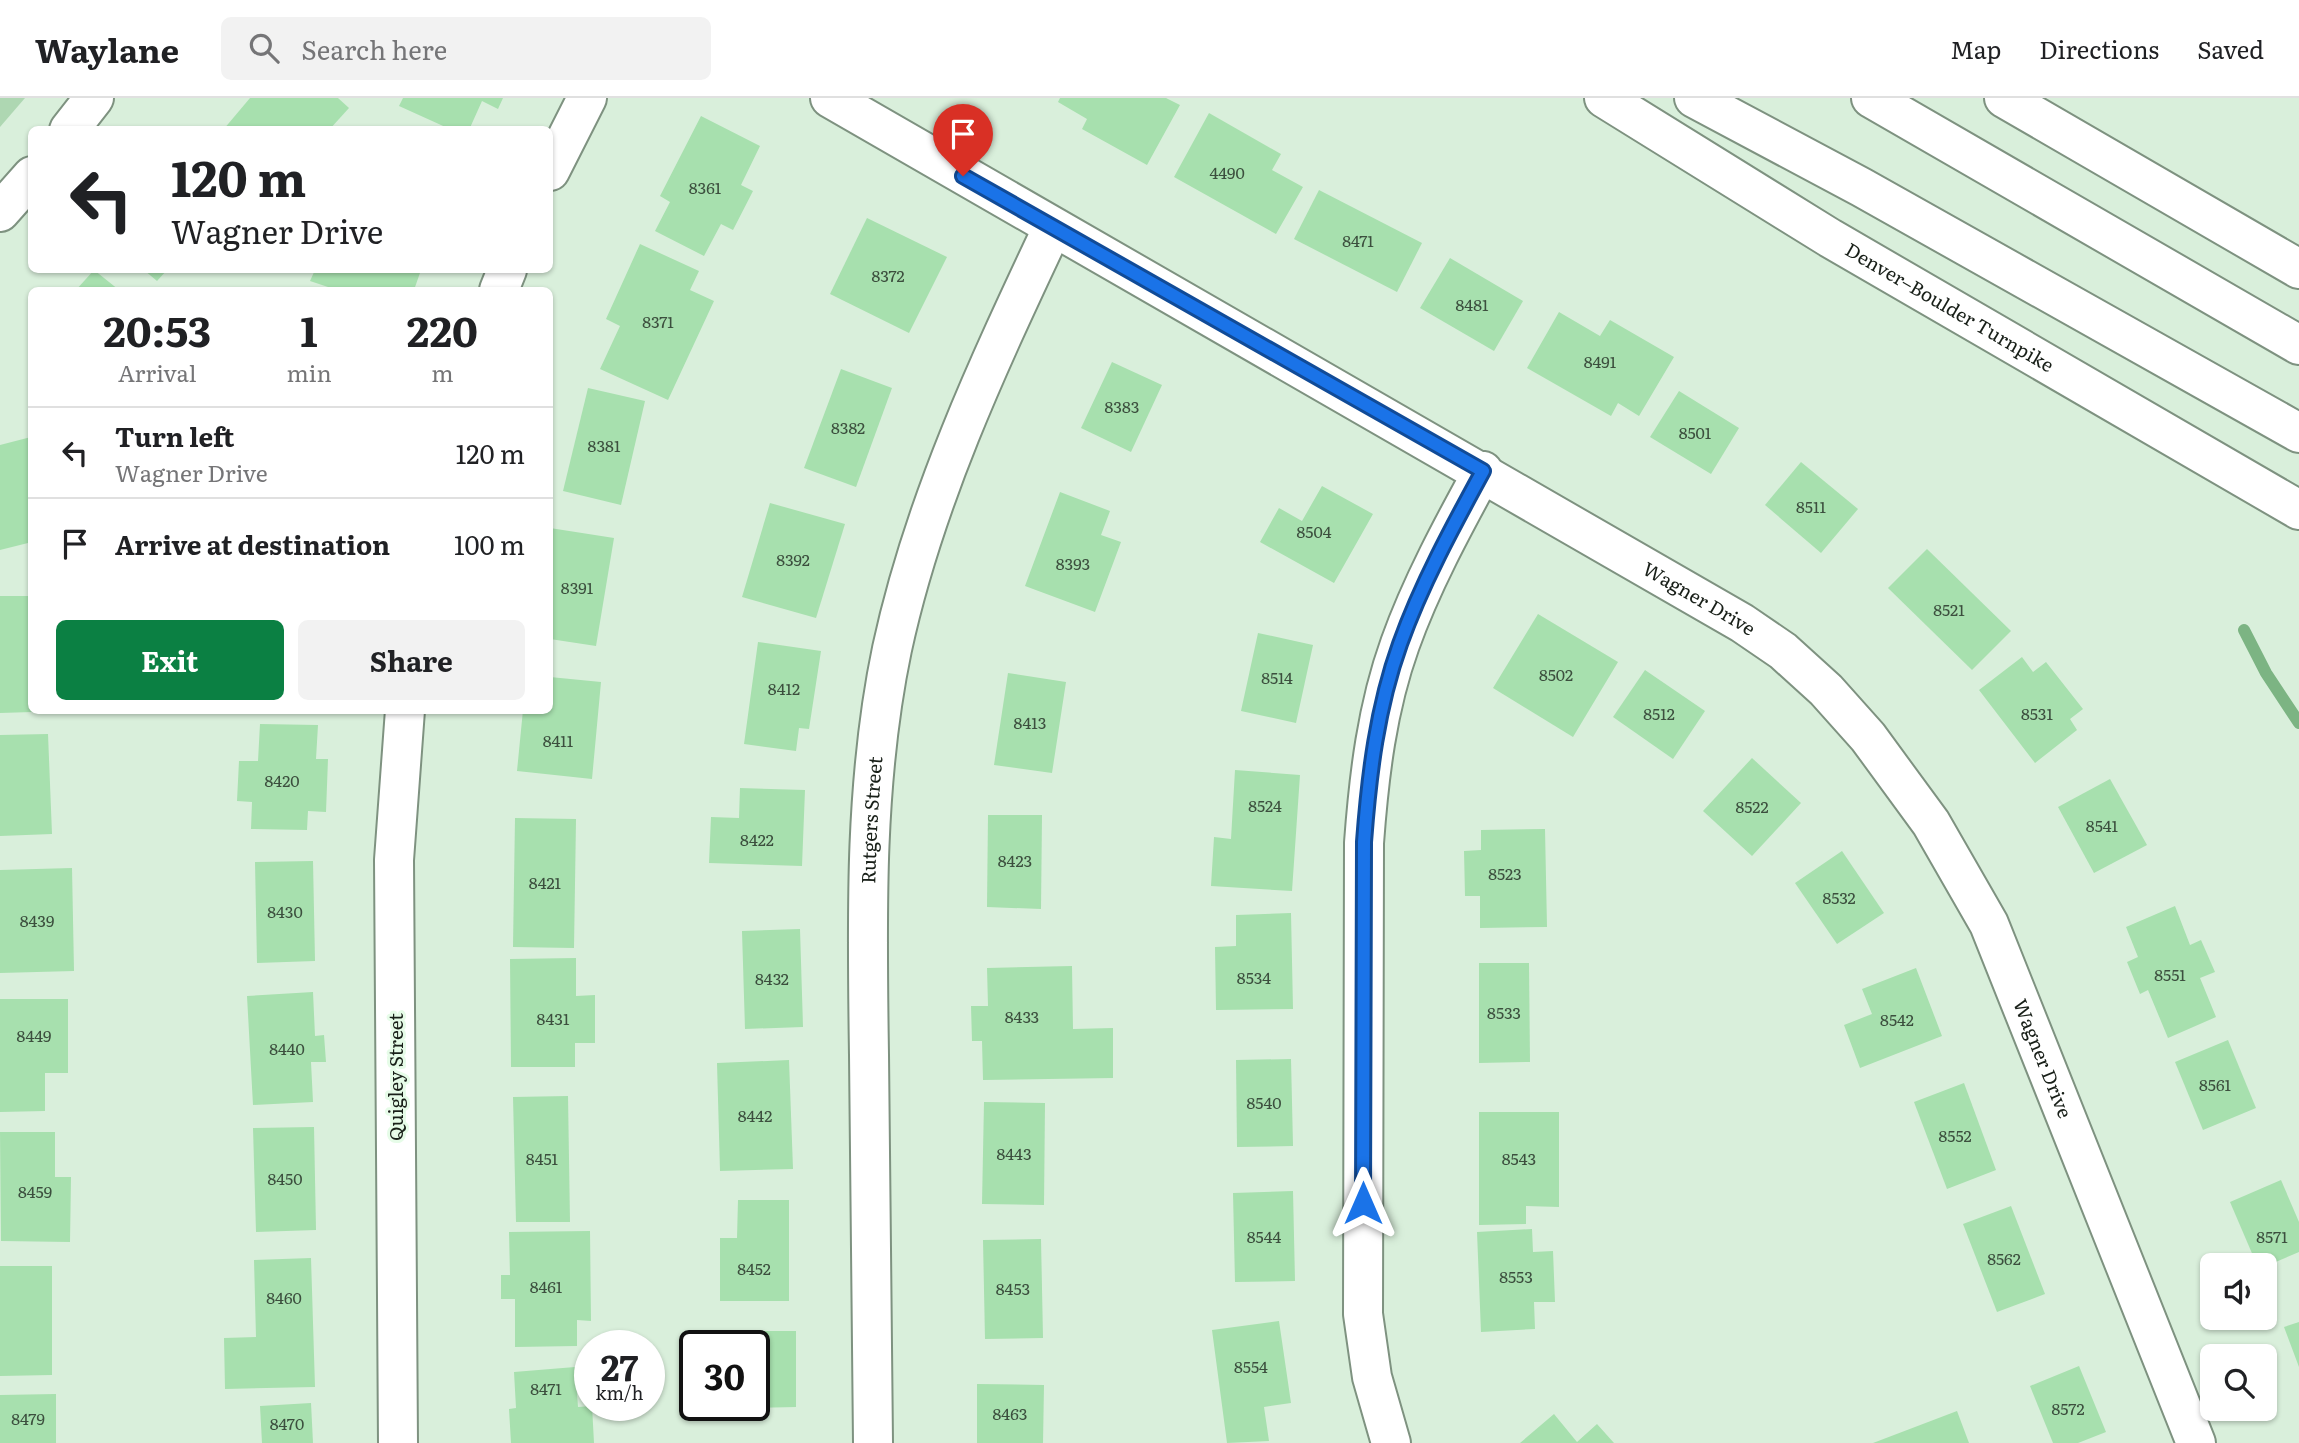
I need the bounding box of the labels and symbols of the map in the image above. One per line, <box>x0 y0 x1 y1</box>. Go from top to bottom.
pin <box>933 104 993 176</box>
house number: 4490 <box>1209 160 1245 184</box>
house number: 8361 <box>689 175 722 199</box>
house number: 8471 <box>1342 228 1374 252</box>
street label: Denver–Boulder Turnpike <box>1840 235 2060 378</box>
house number: 8372 <box>871 263 905 287</box>
house number: 8481 <box>1456 292 1489 316</box>
house number: 8371 <box>642 309 674 333</box>
house number: 8491 <box>1584 349 1617 373</box>
house number: 8383 <box>1105 394 1139 418</box>
house number: 8382 <box>831 415 865 439</box>
house number: 8501 <box>1679 420 1712 444</box>
house number: 8381 <box>588 433 621 457</box>
house number: 8511 <box>1796 494 1826 518</box>
house number: 8504 <box>1296 519 1332 543</box>
house number: 8392 <box>776 547 810 571</box>
house number: 8393 <box>1056 551 1090 575</box>
street label: Wagner Drive <box>1638 554 1762 642</box>
house number: 8391 <box>561 575 594 599</box>
house number: 8521 <box>1933 597 1965 621</box>
house number: 8502 <box>1539 662 1573 686</box>
house number: 8514 <box>1261 665 1293 689</box>
house number: 8412 <box>768 676 800 700</box>
house number: 8512 <box>1643 701 1675 725</box>
house number: 8531 <box>2021 701 2054 725</box>
house number: 8413 <box>1014 710 1046 734</box>
house number: 8411 <box>543 728 574 752</box>
street label: Rutgers Street <box>853 755 889 884</box>
house number: 8420 <box>265 768 300 792</box>
house number: 8524 <box>1248 793 1282 817</box>
house number: 8522 <box>1735 794 1769 818</box>
house number: 8541 <box>2086 813 2119 837</box>
house number: 8422 <box>740 827 774 851</box>
house number: 8423 <box>998 848 1032 872</box>
house number: 8523 <box>1488 861 1522 885</box>
house number: 8421 <box>529 870 562 894</box>
house number: 8532 <box>1822 885 1856 909</box>
house number: 8430 <box>267 899 303 923</box>
house number: 8439 <box>20 908 54 932</box>
house number: 8551 <box>2154 962 2186 986</box>
house number: 8534 <box>1237 965 1271 989</box>
house number: 8432 <box>755 966 789 990</box>
street label: Wagner Drive <box>2007 994 2080 1122</box>
house number: 8533 <box>1487 1000 1521 1024</box>
house number: 8433 <box>1005 1004 1039 1028</box>
house number: 8431 <box>537 1006 570 1030</box>
house number: 8542 <box>1880 1007 1914 1031</box>
street label: Quigley Street <box>381 1013 409 1141</box>
house number: 8449 <box>17 1023 51 1047</box>
house number: 8440 <box>269 1036 305 1060</box>
house number: 8561 <box>2199 1072 2232 1096</box>
house number: 8540 <box>1246 1090 1282 1114</box>
house number: 8442 <box>738 1103 772 1127</box>
house number: 8552 <box>1938 1123 1972 1147</box>
house number: 8443 <box>996 1141 1032 1165</box>
house number: 8451 <box>526 1146 559 1170</box>
house number: 8543 <box>1502 1146 1536 1170</box>
house number: 8450 <box>267 1166 303 1190</box>
position arrow <box>1326 1166 1400 1240</box>
house number: 8459 <box>18 1179 52 1203</box>
house number: 8544 <box>1247 1224 1281 1248</box>
house number: 8571 <box>2256 1224 2288 1248</box>
house number: 8562 <box>1987 1246 2021 1270</box>
house number: 8452 <box>737 1256 771 1280</box>
house number: 8553 <box>1499 1264 1533 1288</box>
house number: 8461 <box>530 1274 563 1298</box>
house number: 8453 <box>996 1276 1030 1300</box>
house number: 8460 <box>266 1285 302 1309</box>
speed limit sign: 30 <box>679 1330 770 1421</box>
house number: 8554 <box>1234 1354 1268 1378</box>
house number: 8471 <box>530 1376 562 1400</box>
house number: 8572 <box>2051 1396 2085 1420</box>
house number: 8463 <box>993 1401 1027 1425</box>
house number: 8479 <box>11 1406 45 1430</box>
house number: 8470 <box>270 1411 304 1435</box>

